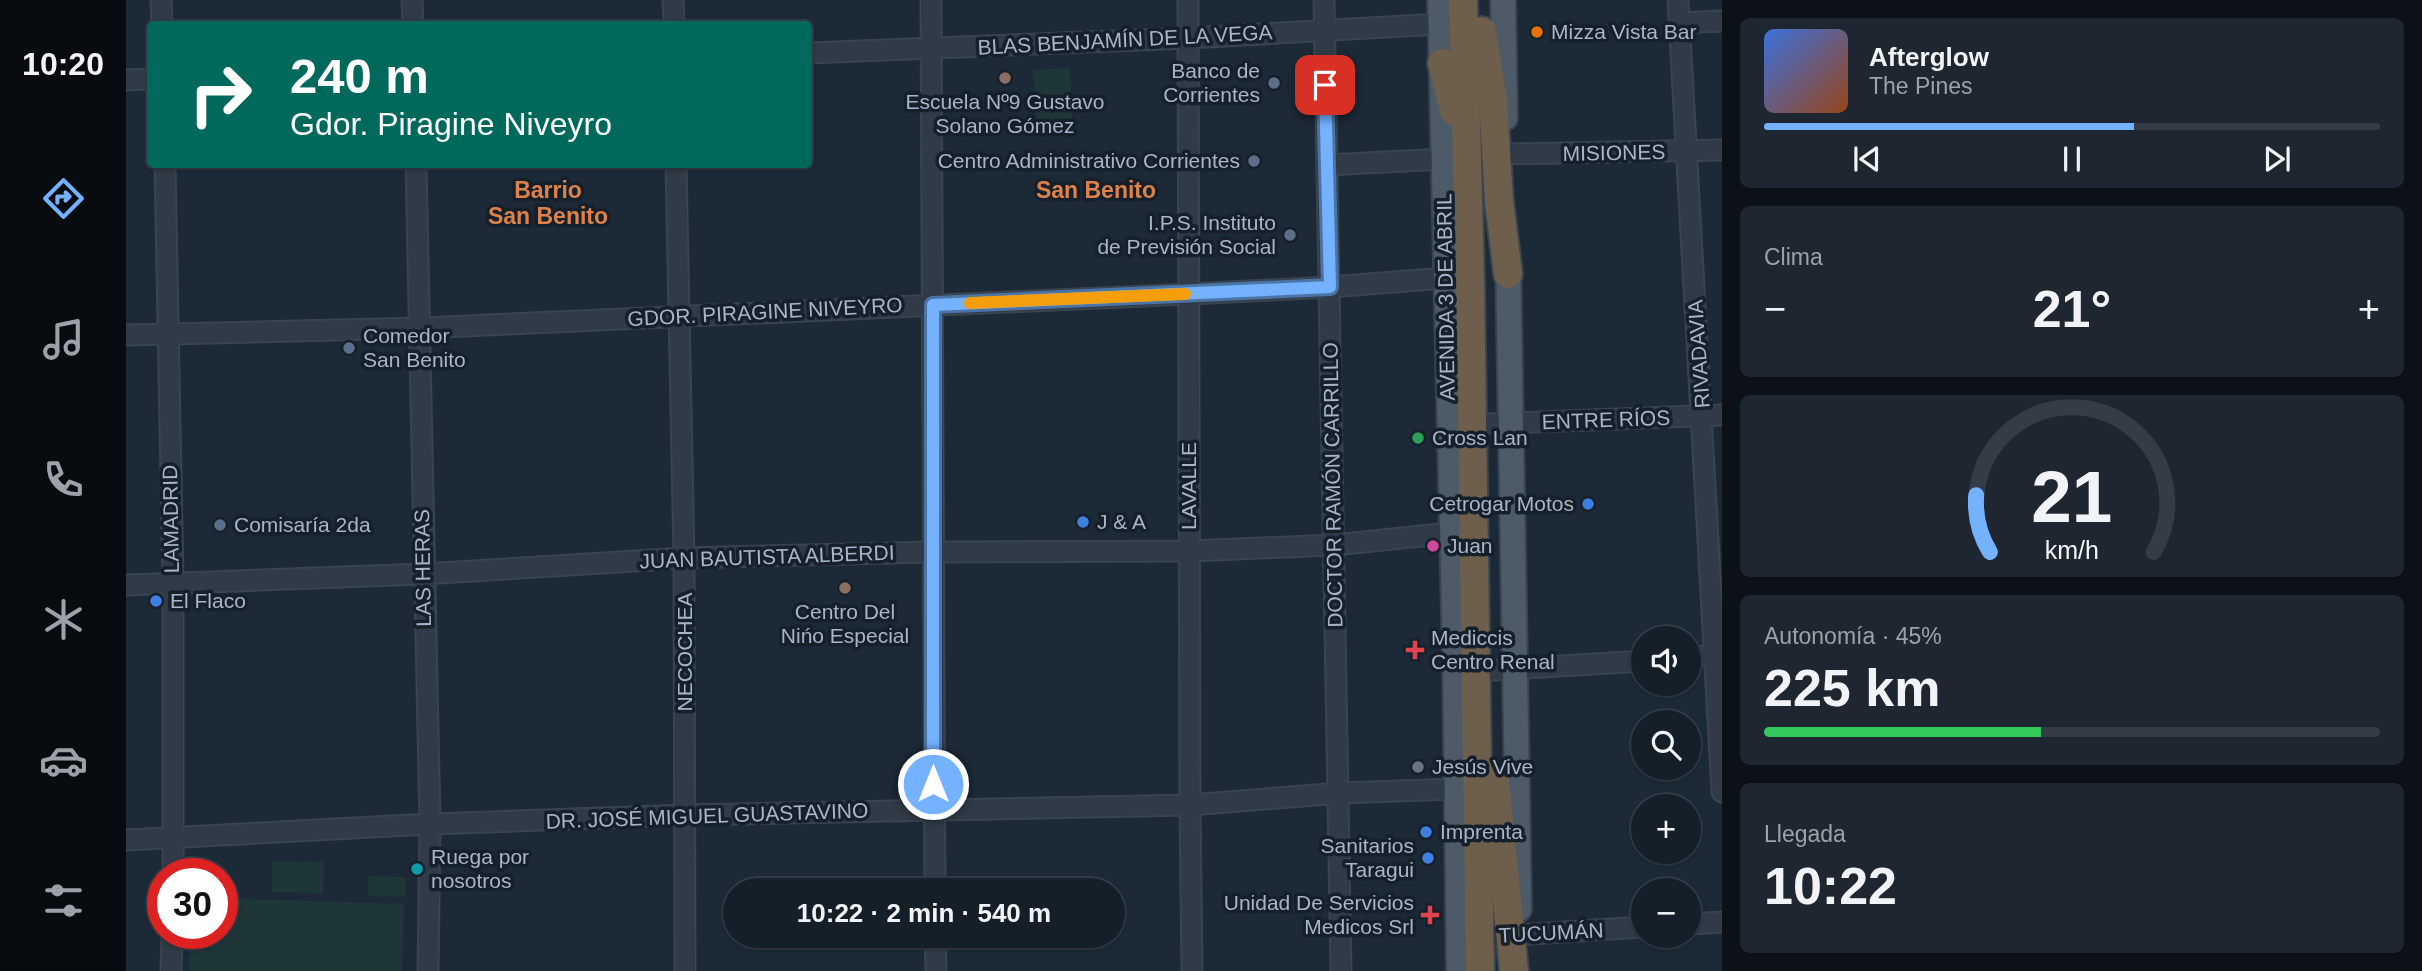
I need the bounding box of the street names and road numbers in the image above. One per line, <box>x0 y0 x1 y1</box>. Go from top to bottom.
street label: BLAS BENJAMÍN DE LA VEGA <box>977 20 1273 59</box>
street label: MISIONES <box>1562 140 1666 165</box>
street label: AVENIDA 3 DE ABRIL <box>1432 193 1459 401</box>
street label: GDOR. PIRAGINE NIVEYRO <box>627 293 903 330</box>
street label: RIVADAVIA <box>1683 299 1714 409</box>
street label: DOCTOR RAMÓN CARRILLO <box>1319 342 1346 628</box>
street label: ENTRE RÍOS <box>1541 406 1671 433</box>
street label: LAVALLE <box>1177 442 1200 530</box>
street label: LAMADRID <box>158 465 183 573</box>
street label: LAS HERAS <box>410 509 435 627</box>
street label: JUAN BAUTISTA ALBERDI <box>639 541 895 572</box>
street label: NECOCHEA <box>673 592 696 712</box>
street label: DR. JOSÉ MIGUEL GUASTAVINO <box>545 798 869 833</box>
street label: TUCUMÁN <box>1498 918 1604 947</box>

